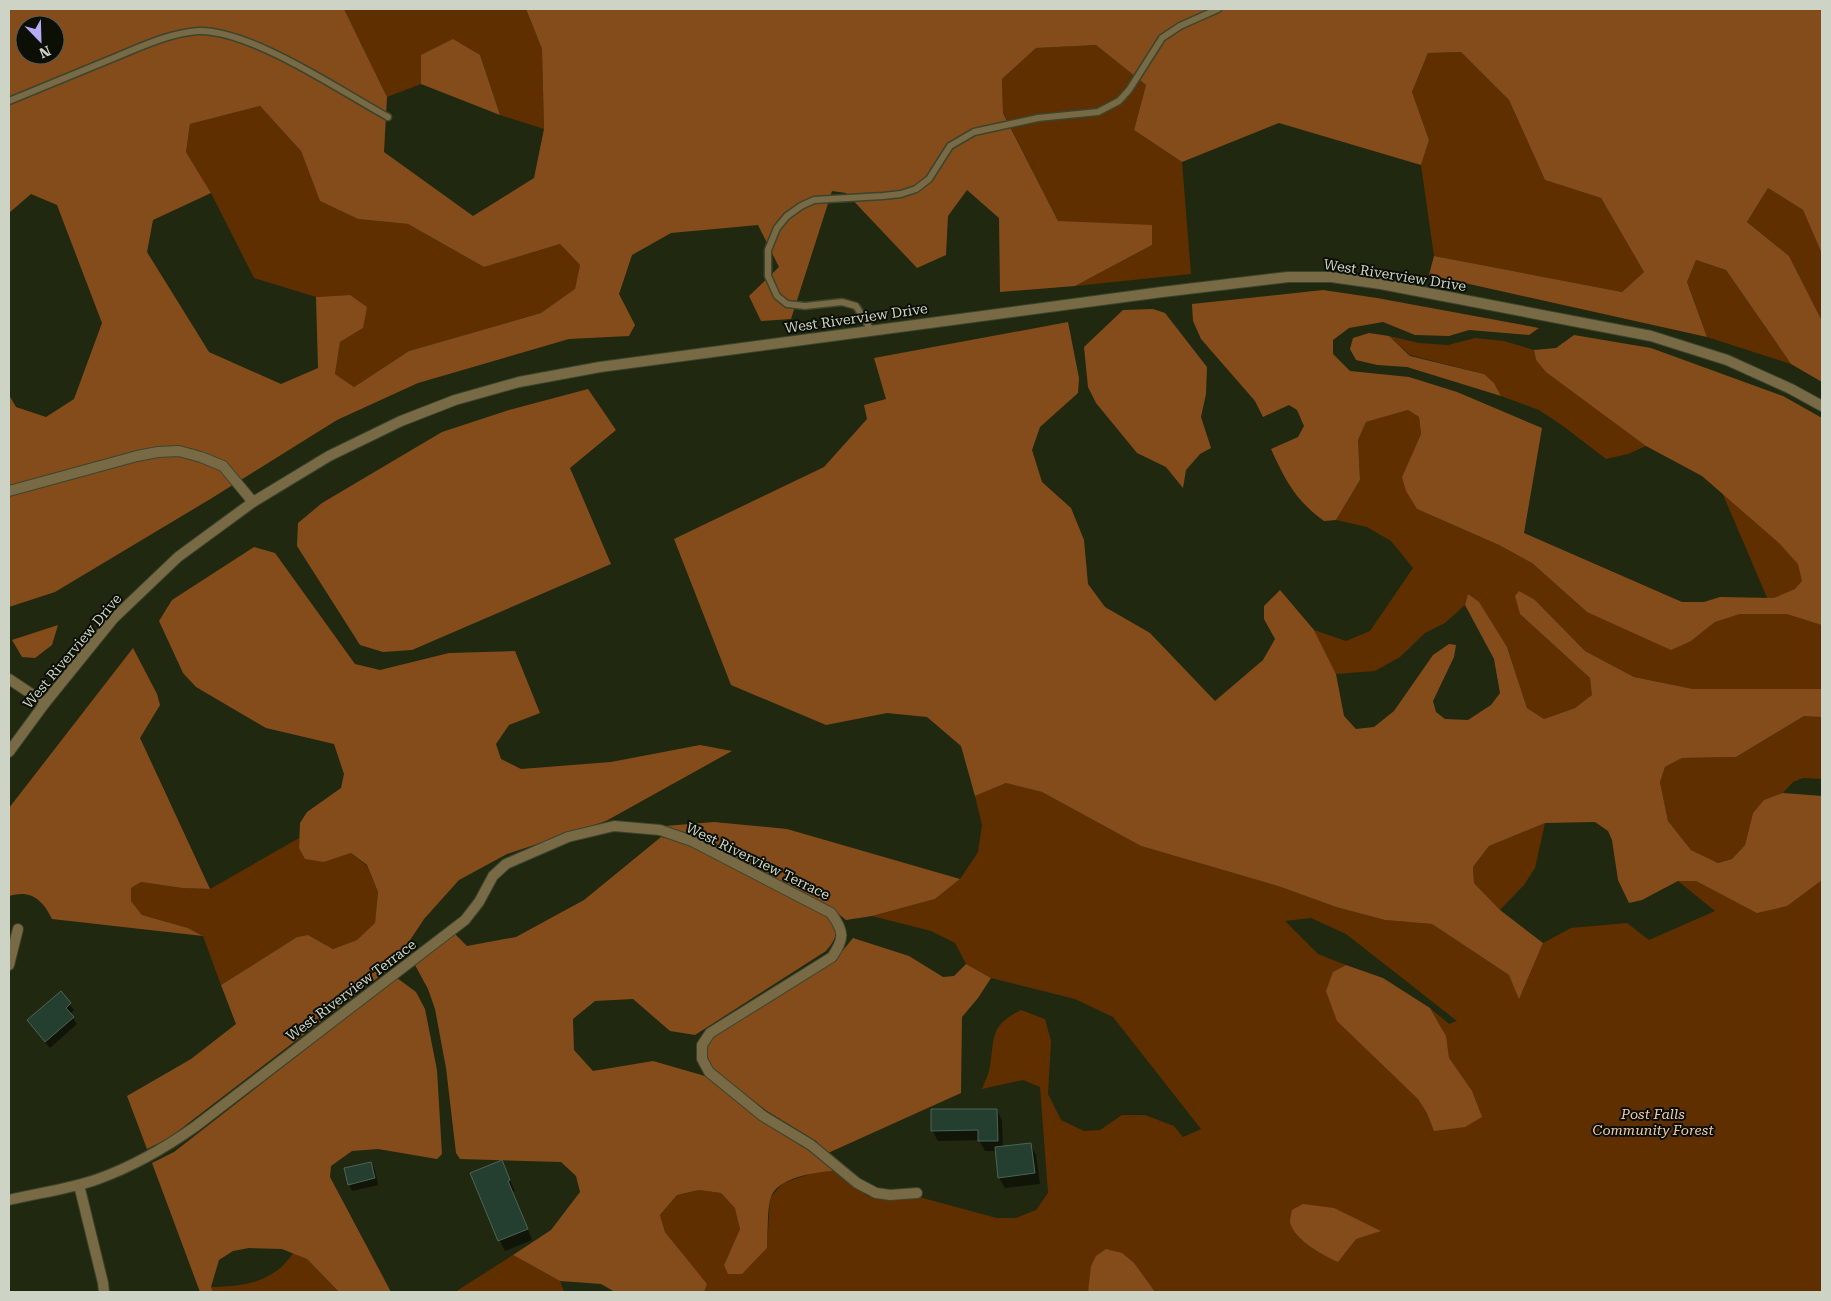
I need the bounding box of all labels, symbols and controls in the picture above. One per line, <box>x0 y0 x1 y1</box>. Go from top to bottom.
north arrow <box>15 15 65 65</box>
text: N <box>37 42 53 62</box>
street label: West Riverview Drive <box>1323 256 1468 294</box>
street label: West Riverview Drive <box>783 300 929 336</box>
street label: West Riverview Drive <box>20 590 125 711</box>
street label: West Riverview Terrace <box>683 819 833 903</box>
street label: West Riverview Terrace <box>283 936 419 1044</box>
park label: Post Falls Community Forest <box>1592 1106 1714 1138</box>

